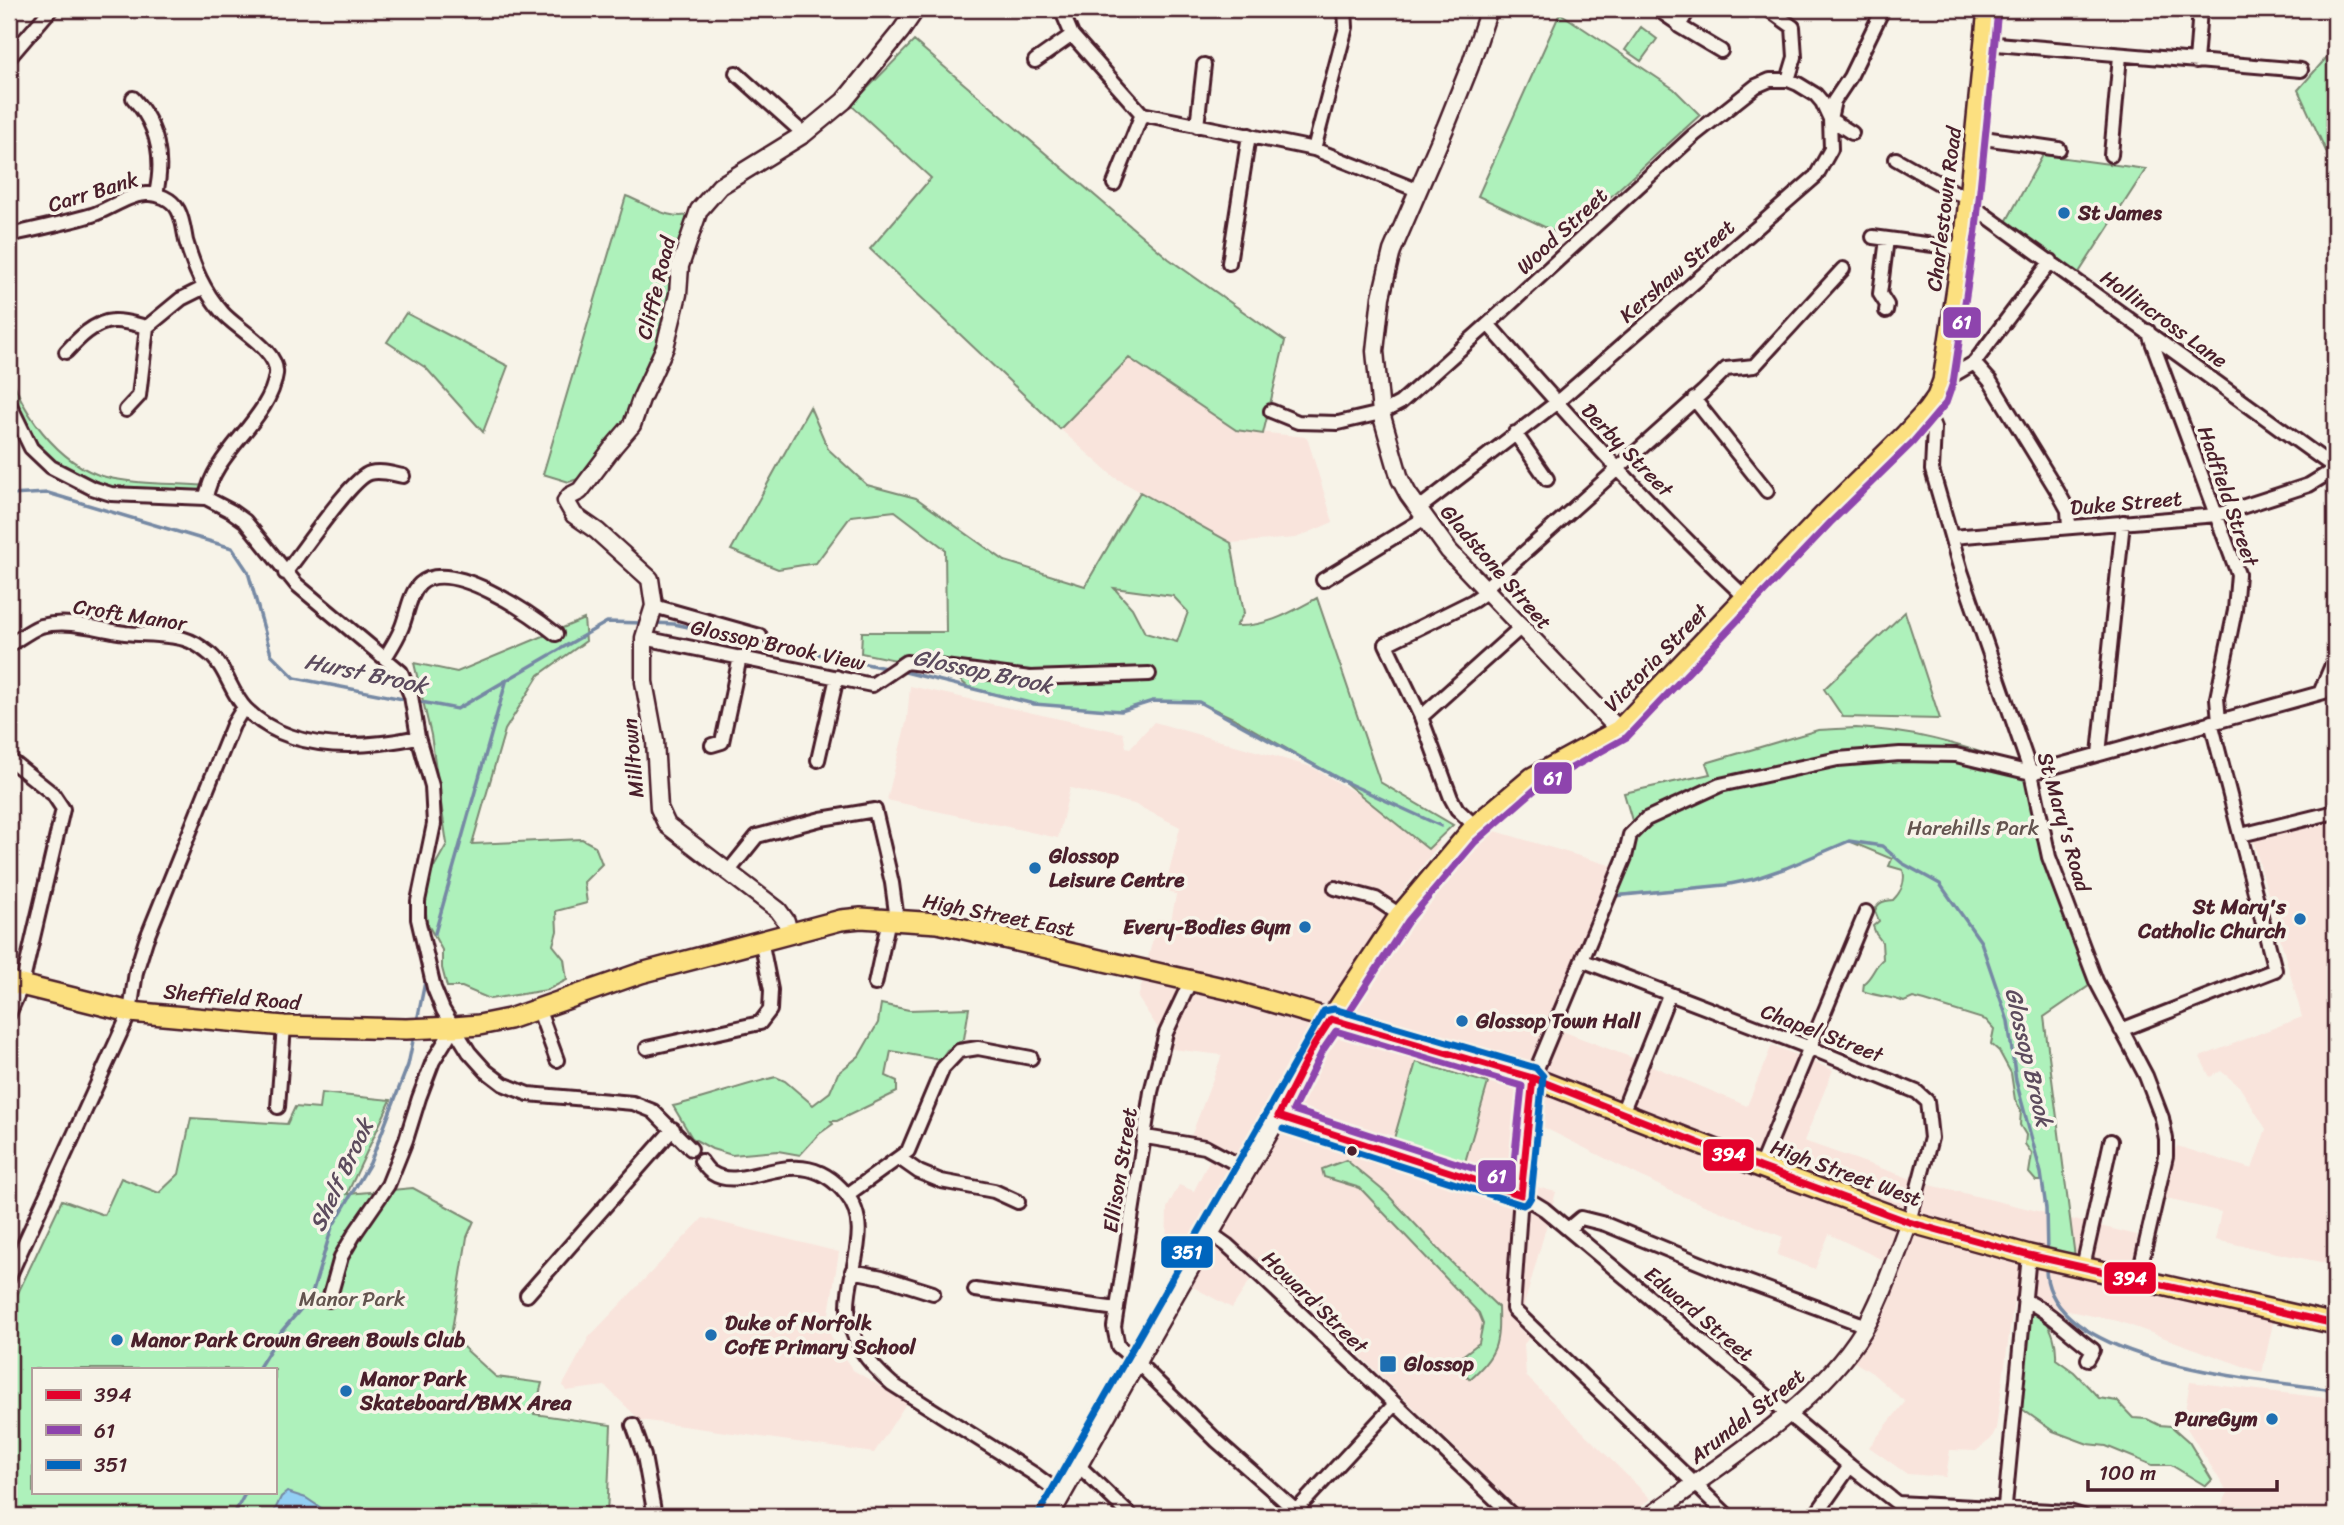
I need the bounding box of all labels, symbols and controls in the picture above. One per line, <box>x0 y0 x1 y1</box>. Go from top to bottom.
street label: Charlestown Road <box>1915 123 1973 293</box>
street label: Carr Bank <box>43 160 144 224</box>
street label: Wood Street <box>1507 178 1617 284</box>
place label: St James <box>2077 194 2162 232</box>
marker: St James <box>2056 205 2072 221</box>
street label: Kershaw Street <box>1610 209 1744 333</box>
street label: Cliffe Road <box>625 231 688 343</box>
street label: Hollincross Lane <box>2092 259 2236 379</box>
line badge: 61 <box>1942 306 1982 339</box>
text: 61 <box>1952 306 1971 339</box>
street label: Derby Street <box>1572 393 1684 508</box>
street label: Hadfield Street <box>2186 421 2270 573</box>
street label: Duke Street <box>2068 479 2184 527</box>
street label: Gladstone Street <box>1430 495 1562 639</box>
street label: Croft Manor <box>71 587 191 643</box>
street label: Victoria Street <box>1594 594 1719 721</box>
street label: Glossop Brook View <box>687 608 869 682</box>
water label: Glossop Brook <box>909 637 1058 707</box>
water label: Hurst Brook <box>301 641 433 707</box>
street label: Milltown <box>611 717 655 799</box>
street label: St Mary's Road <box>2026 748 2103 898</box>
line badge: 61 <box>1533 761 1573 795</box>
text: 61 <box>1543 762 1562 795</box>
park label: Harehills Park <box>1907 809 2040 847</box>
place label: Glossop Leisure Centre <box>1048 837 1185 899</box>
marker: Glossop Leisure Centre <box>1027 860 1043 876</box>
street label: High Street East <box>920 882 1078 948</box>
place label: St Mary's Catholic Church <box>2137 888 2287 950</box>
place label: Every-Bodies Gym <box>1123 908 1292 946</box>
marker: St Mary's Catholic Church <box>2292 911 2308 927</box>
marker: Every-Bodies Gym <box>1297 919 1313 935</box>
street label: Sheffield Road <box>162 972 304 1022</box>
water label: Glossop Brook <box>1993 984 2065 1132</box>
street label: Chapel Street <box>1755 992 1890 1074</box>
place label: Glossop Town Hall <box>1475 1002 1641 1040</box>
marker: Glossop Town Hall <box>1454 1013 1470 1029</box>
street label: Ellison Street <box>1091 1105 1149 1235</box>
water label: Shelf Brook <box>297 1110 387 1238</box>
street label: High Street West <box>1765 1128 1927 1218</box>
line badge: 394 <box>1702 1138 1755 1172</box>
text: 394 <box>1711 1138 1746 1171</box>
unlabelled marker <box>1345 1144 1359 1158</box>
line badge: 61 <box>1477 1159 1517 1193</box>
text: 61 <box>1487 1160 1506 1193</box>
line badge: 351 <box>1160 1235 1214 1269</box>
text: 351 <box>1171 1236 1202 1269</box>
street label: Howard Street <box>1253 1241 1378 1364</box>
street label: Edward Street <box>1635 1256 1763 1372</box>
line badge: 394 <box>2103 1261 2157 1295</box>
text: 394 <box>2112 1262 2147 1295</box>
park label: Manor Park <box>299 1280 406 1318</box>
place label: Duke of Norfolk CofE Primary School <box>724 1304 917 1366</box>
place label: Manor Park Crown Green Bowls Club <box>130 1321 465 1359</box>
marker: Duke of Norfolk CofE Primary School <box>703 1327 719 1343</box>
marker: Manor Park Crown Green Bowls Club <box>109 1332 125 1348</box>
place label: Glossop <box>1403 1345 1475 1383</box>
marker: Glossop <box>1378 1354 1398 1374</box>
street label: Arundel Street <box>1680 1358 1814 1474</box>
place label: Manor Park Skateboard/BMX Area <box>359 1360 573 1422</box>
legend <box>32 1368 276 1494</box>
text: 394 <box>94 1376 132 1414</box>
marker: Manor Park Skateboard/BMX Area <box>338 1383 354 1399</box>
place label: PureGym <box>2174 1400 2258 1438</box>
marker: PureGym <box>2264 1411 2280 1427</box>
text: 61 <box>94 1412 115 1450</box>
text: 351 <box>94 1446 127 1484</box>
scale bar <box>2088 1448 2278 1492</box>
text: 100 m <box>2099 1454 2156 1492</box>

